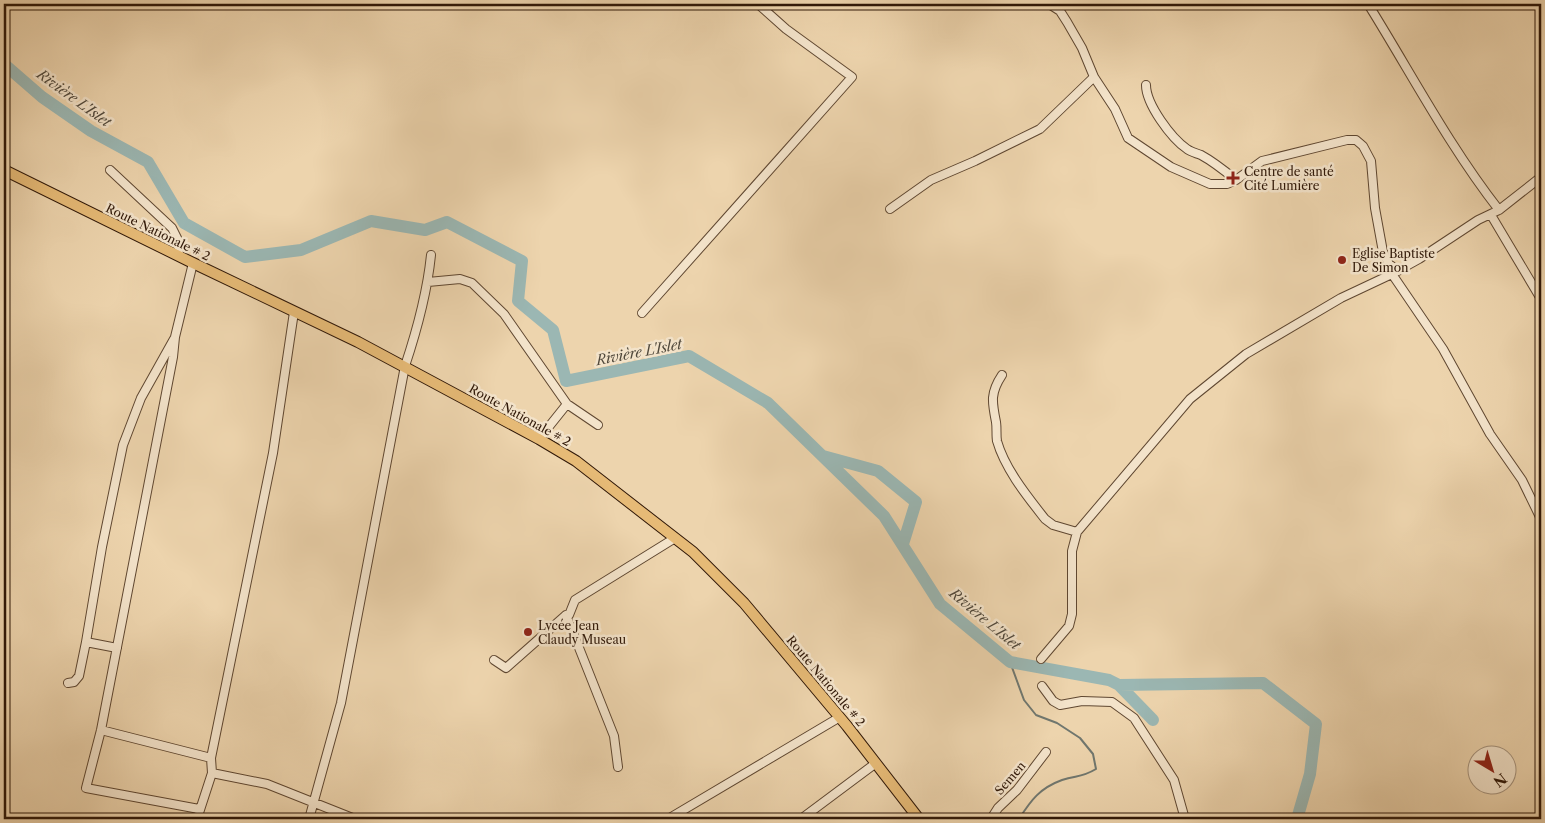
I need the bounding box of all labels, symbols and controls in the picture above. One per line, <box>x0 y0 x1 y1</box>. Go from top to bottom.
water label: Rivière L'Islet <box>33 65 115 131</box>
place label: Centre de santé Cité Lumière <box>1244 164 1334 193</box>
marker: Centre de santé Cité Lumière <box>1226 171 1240 185</box>
street label: Route Nationale # 2 <box>103 200 213 264</box>
place label: Eglise Baptiste De Simon <box>1352 246 1435 275</box>
marker: Eglise Baptiste De Simon <box>1336 254 1348 266</box>
water label: Rivière L'Islet <box>594 335 684 369</box>
street label: Route Nationale # 2 <box>466 381 574 449</box>
water label: Rivière L'Islet <box>945 584 1025 654</box>
place label: Lycée Jean Claudy Museau <box>538 618 627 647</box>
marker: Lycée Jean Claudy Museau <box>522 626 534 638</box>
street label: Route Nationale # 2 <box>784 632 869 730</box>
north arrow <box>1468 746 1518 796</box>
street label: Semen <box>991 758 1029 798</box>
text: N <box>1490 769 1510 791</box>

